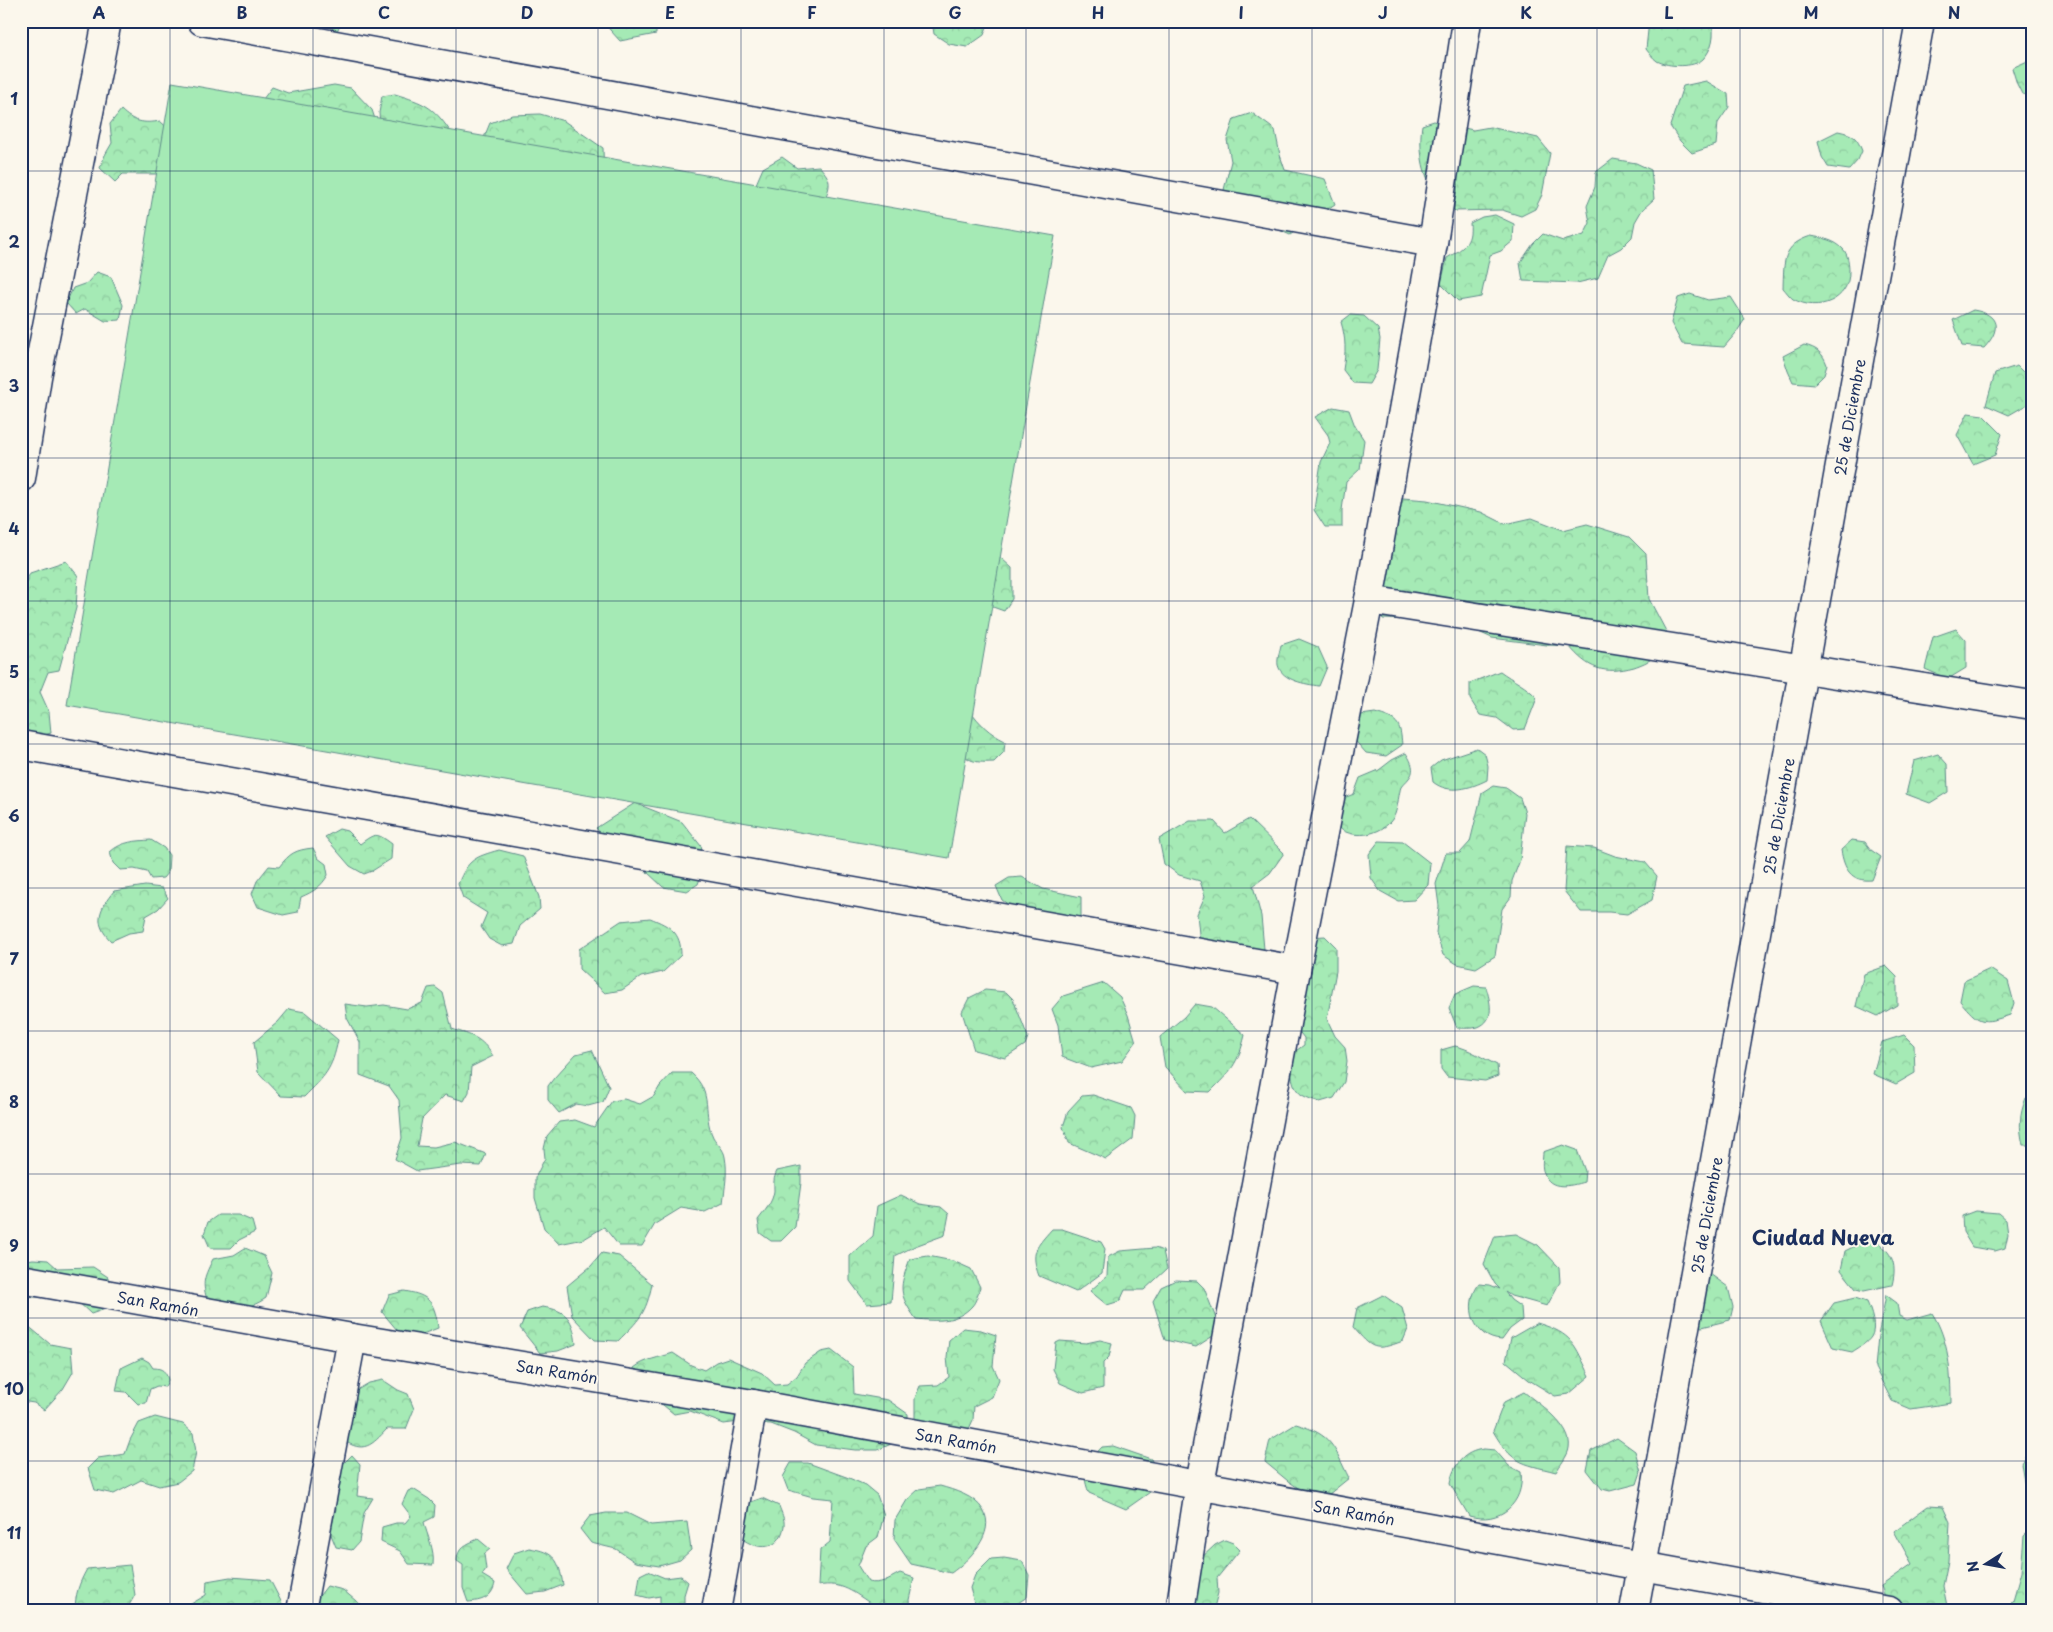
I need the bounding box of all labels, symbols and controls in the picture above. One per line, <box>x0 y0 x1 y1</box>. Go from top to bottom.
text: A <box>93 0 106 24</box>
text: B <box>237 0 248 24</box>
text: C <box>378 0 390 24</box>
text: D <box>521 0 533 24</box>
text: E <box>665 0 675 24</box>
text: F <box>807 0 817 24</box>
text: G <box>948 0 962 24</box>
text: H <box>1092 0 1104 24</box>
text: I <box>1238 0 1244 24</box>
text: J <box>1378 0 1388 24</box>
text: K <box>1520 0 1532 24</box>
text: L <box>1664 0 1674 24</box>
text: M <box>1803 0 1819 24</box>
text: N <box>1948 0 1960 24</box>
text: 1 <box>10 86 18 110</box>
text: 2 <box>8 229 20 253</box>
street label: 25 de Diciembre <box>1827 357 1871 477</box>
text: 3 <box>9 373 19 397</box>
text: 4 <box>9 516 20 540</box>
text: 5 <box>9 659 19 683</box>
street label: 25 de Diciembre <box>1756 756 1800 876</box>
text: 6 <box>8 803 20 827</box>
text: 7 <box>9 946 19 970</box>
text: 8 <box>9 1089 19 1113</box>
street label: 25 de Diciembre <box>1684 1155 1728 1275</box>
district label: Ciudad Nueva <box>1752 1222 1894 1252</box>
text: 9 <box>9 1233 19 1257</box>
street label: San Ramón <box>115 1285 201 1321</box>
street label: San Ramón <box>514 1353 600 1389</box>
text: 10 <box>4 1376 24 1400</box>
street label: San Ramón <box>913 1422 999 1458</box>
street label: San Ramón <box>1311 1494 1397 1530</box>
text: 11 <box>7 1520 21 1544</box>
north arrow <box>1960 1540 2010 1590</box>
text: N <box>1961 1559 1984 1574</box>

